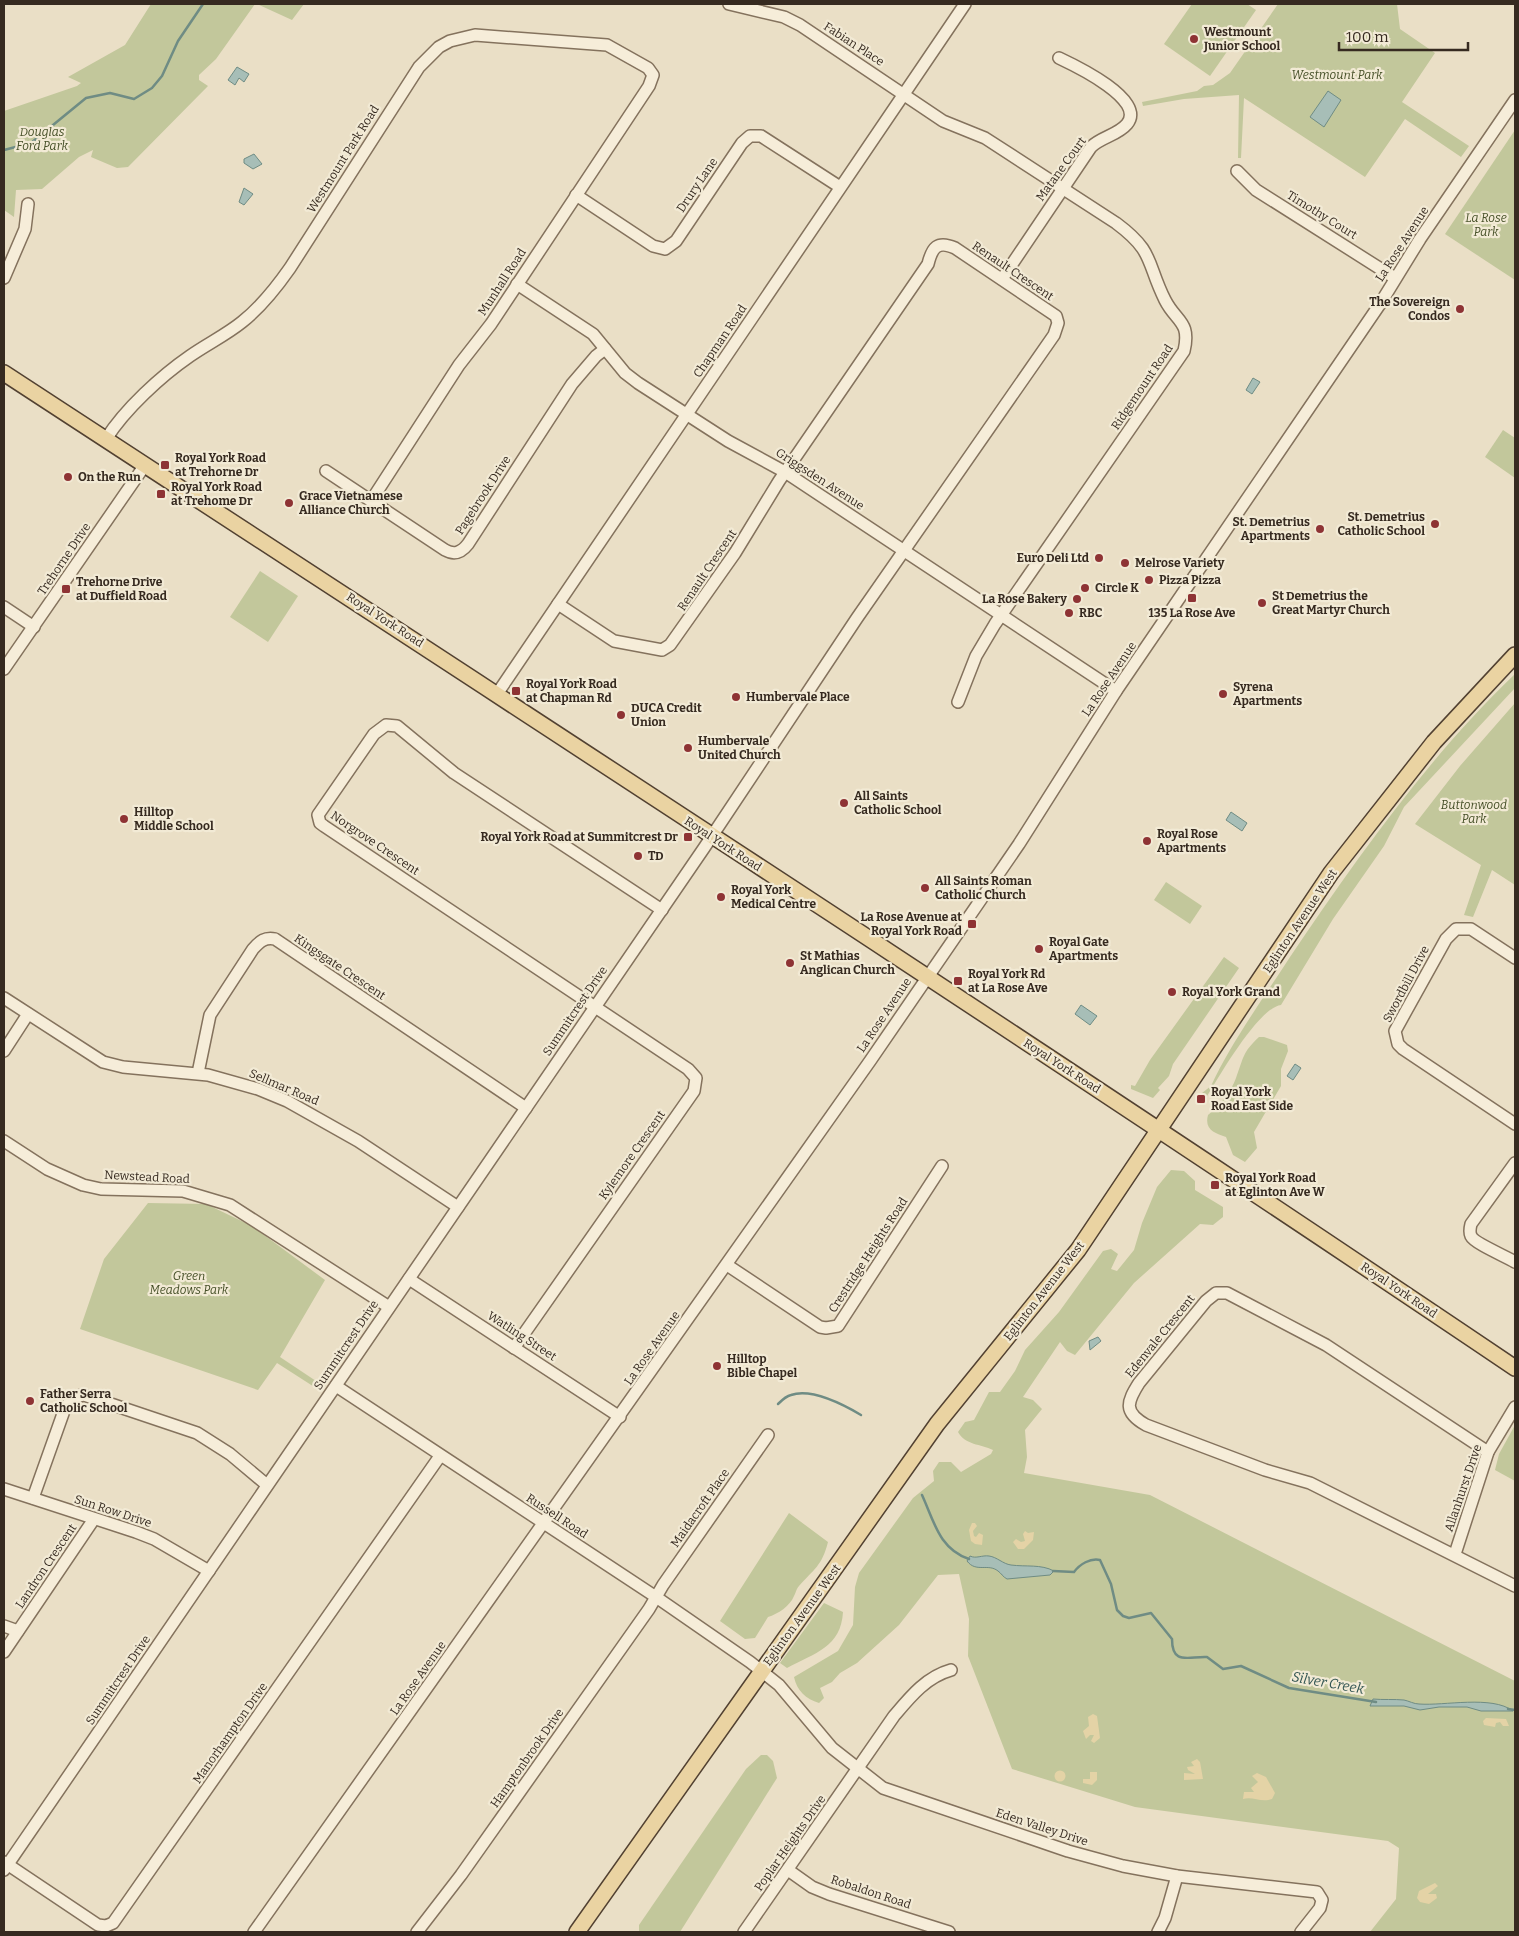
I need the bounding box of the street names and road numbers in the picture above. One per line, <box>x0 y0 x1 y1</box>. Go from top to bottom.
street label: Fabian Place <box>821 19 887 69</box>
street label: Westmount Park Road <box>304 103 382 215</box>
street label: Matane Court <box>1033 134 1089 204</box>
street label: Drury Lane <box>674 155 720 215</box>
street label: Timothy Court <box>1284 188 1360 243</box>
street label: La Rose Avenue <box>1372 204 1432 284</box>
street label: Renault Crescent <box>970 239 1057 304</box>
street label: Munhall Road <box>475 246 529 318</box>
street label: Chapman Road <box>690 302 750 380</box>
street label: Ridgemount Road <box>1108 342 1176 432</box>
street label: Griggsden Avenue <box>773 445 867 513</box>
street label: Pagebrook Drive <box>452 453 514 537</box>
street label: Trehorne Drive <box>35 520 93 598</box>
street label: Renault Crescent <box>675 526 740 613</box>
street label: Royal York Road <box>344 590 426 650</box>
street label: La Rose Avenue <box>1079 639 1139 719</box>
street label: Norgrove Crescent <box>328 808 422 878</box>
street label: Royal York Road <box>682 814 764 874</box>
street label: Eglinton Avenue West <box>1260 866 1340 976</box>
street label: Kingsgate Crescent <box>292 931 389 1003</box>
street label: Swordbill Drive <box>1380 943 1432 1025</box>
street label: Summitcrest Drive <box>540 964 610 1058</box>
street label: La Rose Avenue <box>854 975 914 1055</box>
street label: Royal York Road <box>1021 1036 1103 1096</box>
street label: Sellmar Road <box>247 1066 321 1108</box>
street label: Kylemore Crescent <box>596 1107 668 1202</box>
street label: Newstead Road <box>104 1168 190 1186</box>
street label: Crestridge Heights Road <box>826 1195 910 1315</box>
street label: Eglinton Avenue West <box>1001 1238 1088 1343</box>
street label: Royal York Road <box>1358 1259 1440 1321</box>
street label: Edenvale Crescent <box>1122 1291 1198 1380</box>
street label: Summitcrest Drive <box>311 1298 381 1392</box>
street label: Watling Street <box>485 1308 560 1364</box>
street label: La Rose Avenue <box>621 1308 683 1388</box>
street label: Allanhurst Drive <box>1442 1443 1484 1533</box>
street label: Maidacroft Place <box>668 1466 732 1550</box>
street label: Russell Road <box>524 1491 590 1541</box>
street label: Sun Row Drive <box>73 1492 153 1530</box>
street label: Landron Crescent <box>13 1521 80 1611</box>
street label: Eglinton Avenue West <box>760 1561 844 1669</box>
street label: Summitcrest Drive <box>83 1633 153 1727</box>
street label: La Rose Avenue <box>387 1638 449 1718</box>
street label: Manorhampton Drive <box>190 1680 270 1786</box>
street label: Hamptonbrook Drive <box>487 1706 567 1810</box>
street label: Poplar Heights Drive <box>752 1792 828 1894</box>
street label: Eden Valley Drive <box>994 1805 1090 1849</box>
street label: Robaldon Road <box>829 1872 913 1912</box>

